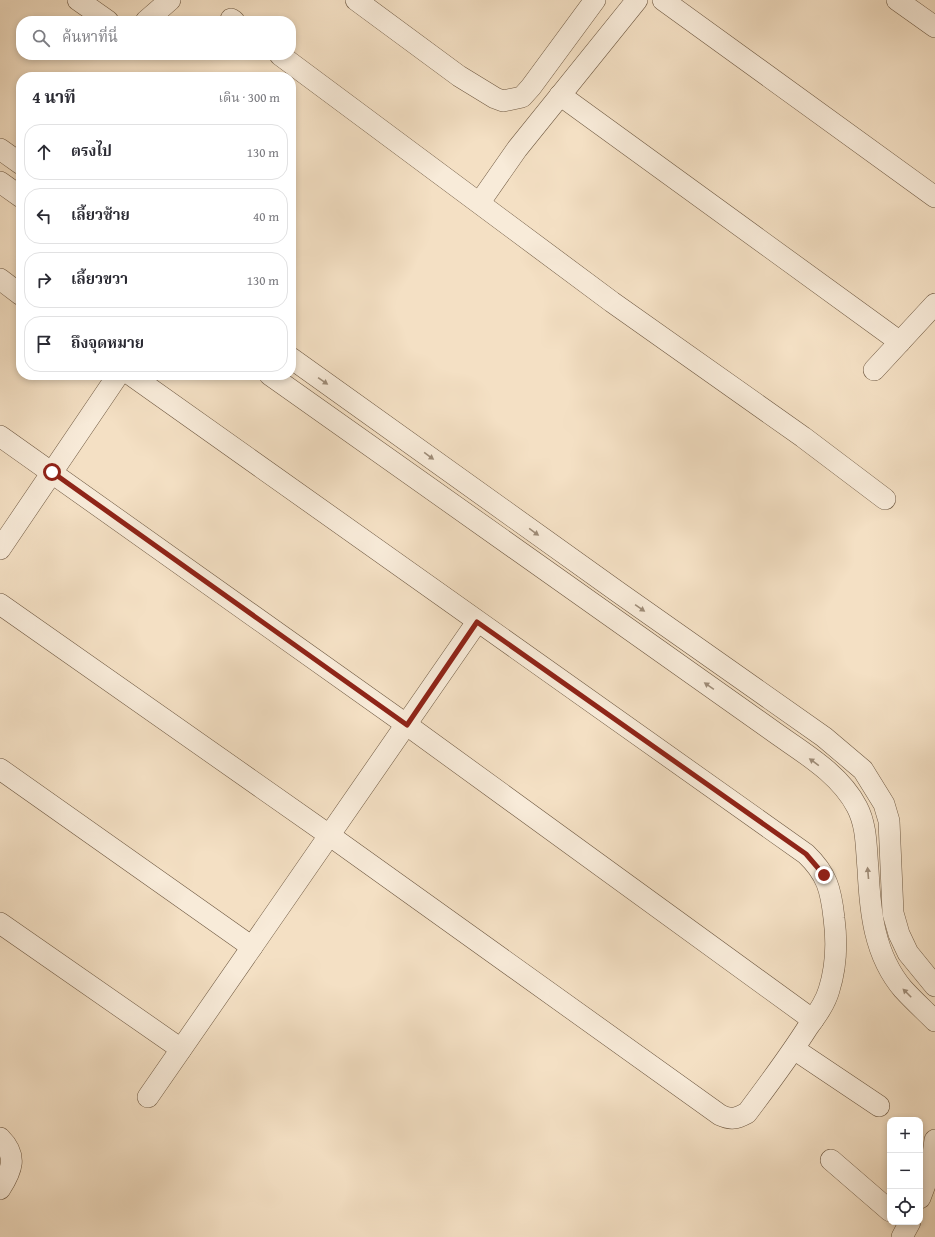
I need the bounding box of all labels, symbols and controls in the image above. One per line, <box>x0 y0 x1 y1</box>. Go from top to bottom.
search box <box>16 16 296 60</box>
text: ค้นหาที่นี่ <box>62 26 118 47</box>
icon: search <box>30 27 52 49</box>
text: 4 นาที <box>32 84 76 109</box>
text: เดิน · 300 m <box>219 88 280 107</box>
text: ตรงไป <box>71 140 112 161</box>
icon: ahead <box>33 141 55 163</box>
text: 130 m <box>247 143 279 162</box>
text: เลี้ยวซ้าย <box>71 204 130 225</box>
icon: left <box>33 205 55 227</box>
text: 40 m <box>253 207 279 226</box>
text: เลี้ยวขวา <box>71 268 128 289</box>
icon: right <box>33 269 55 291</box>
text: 130 m <box>247 271 279 290</box>
text: ถึงจุดหมาย <box>71 332 144 353</box>
icon: arrive <box>33 333 55 355</box>
one-way arrow <box>318 377 328 385</box>
one-way arrow <box>424 452 434 460</box>
route start <box>43 463 61 481</box>
one-way arrow <box>529 528 540 536</box>
one-way arrow <box>635 604 646 612</box>
one-way arrow <box>704 682 714 690</box>
one-way arrow <box>809 758 820 766</box>
route end <box>815 866 833 884</box>
one-way arrow <box>865 867 872 879</box>
one-way arrow <box>902 988 912 998</box>
map controls <box>887 1117 923 1225</box>
button: + <box>887 1117 923 1153</box>
button: − <box>887 1153 923 1189</box>
button: locate <box>887 1189 923 1225</box>

